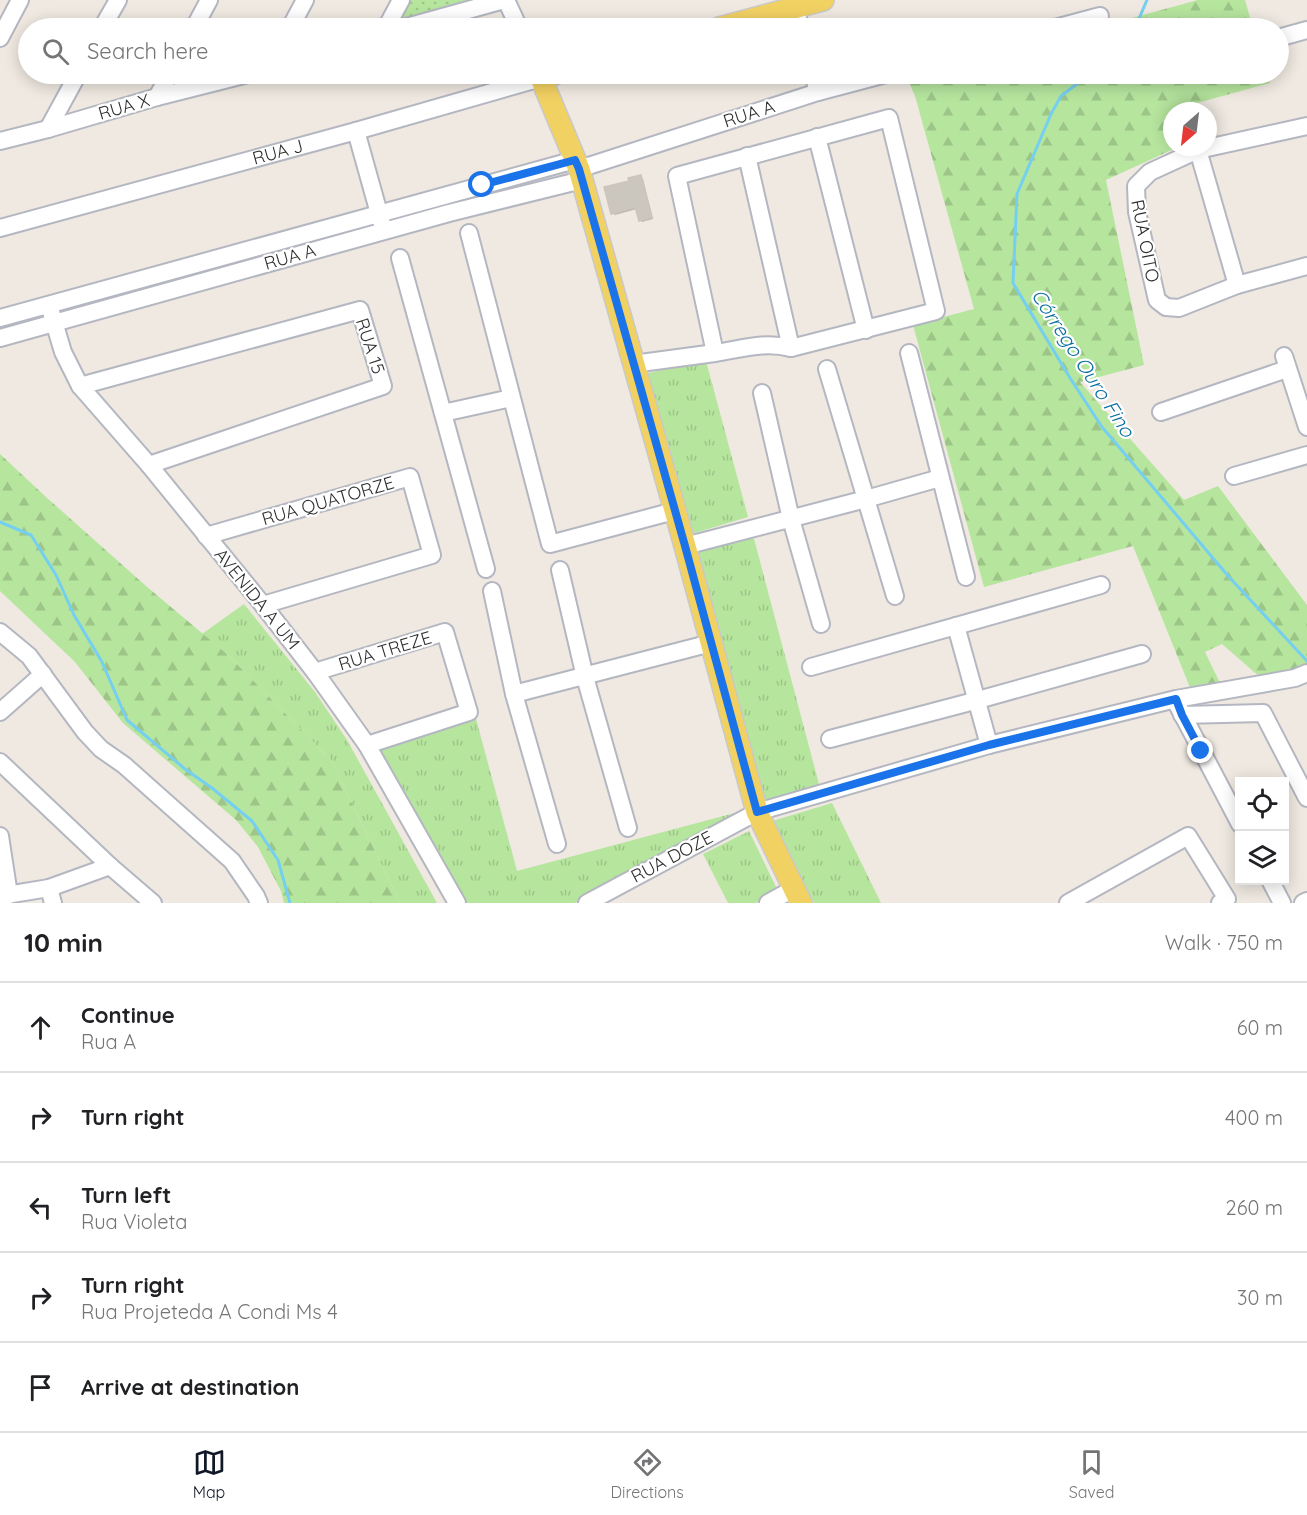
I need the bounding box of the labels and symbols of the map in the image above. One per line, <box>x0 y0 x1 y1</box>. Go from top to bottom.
street label: RUA X <box>96 88 152 125</box>
street label: RUA A <box>720 94 778 133</box>
north arrow <box>1163 102 1217 156</box>
street label: RUA J <box>250 134 306 170</box>
route start <box>468 171 494 197</box>
street label: RUA OITO <box>1126 198 1165 284</box>
street label: RUA A <box>261 238 319 275</box>
water label: Córrego Ouro Fino <box>1026 284 1141 442</box>
street label: RUA 15 <box>351 315 390 377</box>
street label: RUA QUATORZE <box>259 471 397 530</box>
street label: AVENIDA A UM <box>210 543 305 654</box>
street label: RUA TREZE <box>336 625 434 676</box>
route end <box>1187 737 1213 763</box>
street label: RUA DOZE <box>627 825 717 888</box>

